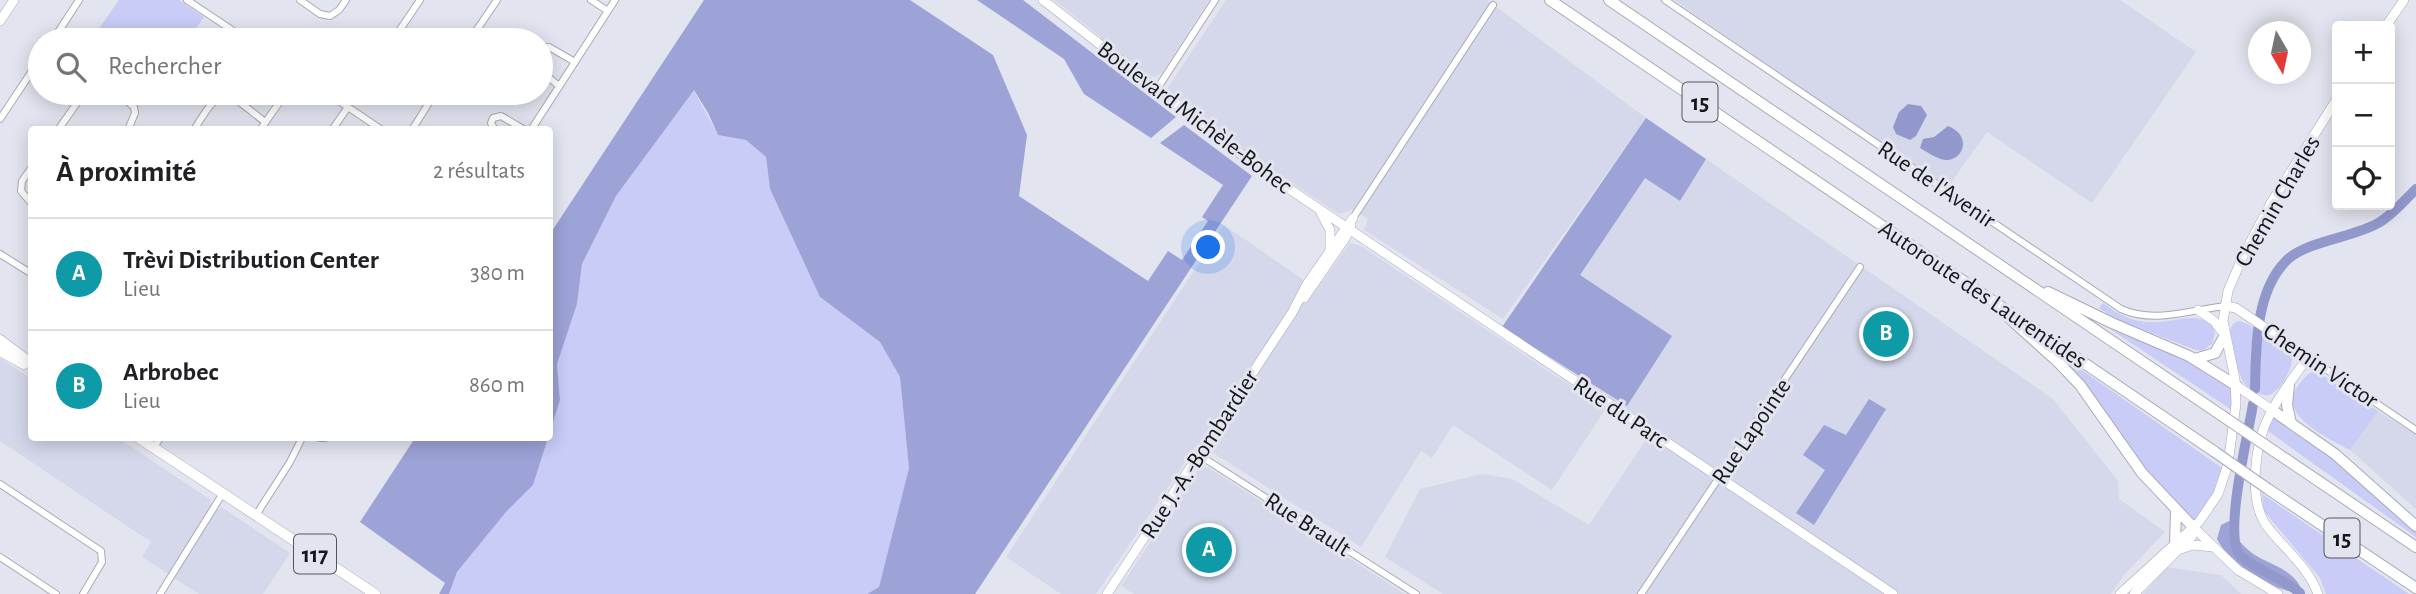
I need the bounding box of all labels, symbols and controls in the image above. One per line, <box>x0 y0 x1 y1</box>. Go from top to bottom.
north arrow <box>2248 21 2311 84</box>
map controls <box>2332 21 2395 210</box>
button: + <box>2332 21 2395 84</box>
search box <box>28 28 553 105</box>
street label: Boulevard Michèle-Bohec <box>1093 37 1296 199</box>
icon: search <box>52 48 90 86</box>
text: Rechercher <box>108 53 221 79</box>
road number: 15 <box>1682 82 1718 122</box>
button: − <box>2332 84 2395 147</box>
street label: Chemin Charles <box>2231 132 2325 271</box>
street label: Rue de l'Avenir <box>1873 137 2000 233</box>
button: locate <box>2332 147 2395 210</box>
text: À proximité <box>56 157 196 187</box>
text: 2 résultats <box>433 160 525 183</box>
street label: Autoroute des Laurentides <box>1874 216 2091 373</box>
your location <box>1191 230 1225 264</box>
text: Trèvi Distribution Center <box>123 247 379 273</box>
text: A <box>72 262 86 285</box>
text: 380 m <box>470 262 525 285</box>
text: Lieu <box>123 278 160 301</box>
pin: B <box>1863 308 1909 360</box>
street label: Chemin Victor <box>2259 319 2382 413</box>
text: Arbrobec <box>123 359 218 385</box>
street label: Rue J.-A.-Bombardier <box>1136 366 1263 543</box>
street label: Rue du Parc <box>1569 373 1672 453</box>
text: B <box>72 374 86 397</box>
text: 860 m <box>469 374 525 397</box>
street label: Rue Lapointe <box>1708 374 1796 489</box>
text: Lieu <box>123 390 160 413</box>
street label: Rue Brault <box>1260 488 1355 562</box>
road number: 15 <box>2324 518 2360 558</box>
pin: A <box>1186 524 1232 576</box>
road number: 117 <box>294 534 336 574</box>

